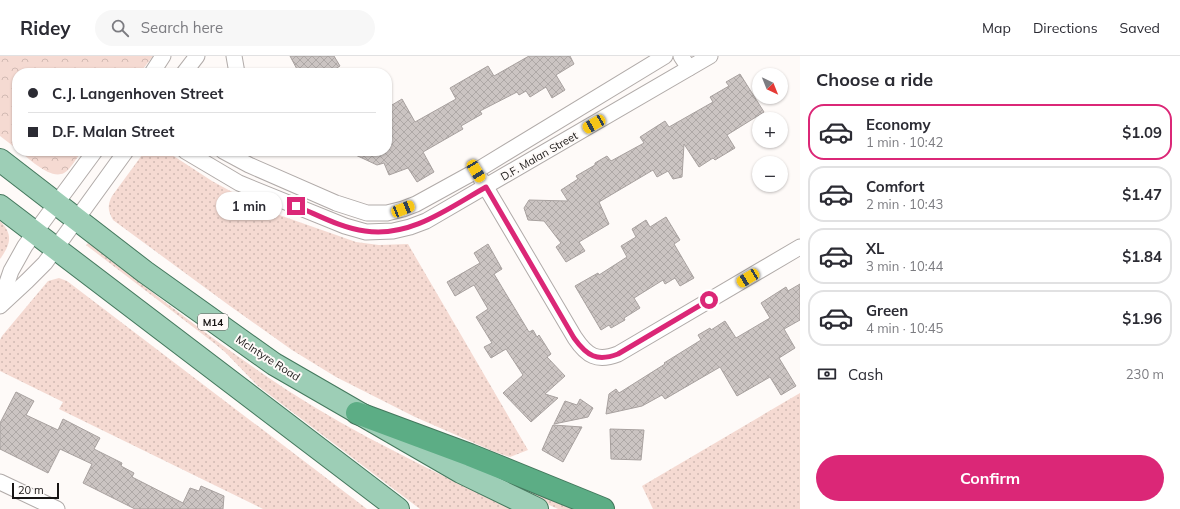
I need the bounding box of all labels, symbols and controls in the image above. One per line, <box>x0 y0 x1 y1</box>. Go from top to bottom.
search box <box>95 10 375 46</box>
text: Ridey <box>20 16 71 40</box>
icon: search <box>109 17 131 39</box>
text: Search here <box>141 18 223 37</box>
text: Map <box>982 19 1011 37</box>
text: Directions <box>1033 19 1098 37</box>
text: Saved <box>1120 19 1160 37</box>
north arrow <box>752 68 788 104</box>
map controls <box>752 68 788 192</box>
text: Choose a ride <box>816 68 933 91</box>
text: C.J. Langenhoven Street <box>52 84 223 103</box>
button: + <box>752 112 788 148</box>
car <box>581 113 607 135</box>
icon: car <box>818 114 854 150</box>
text: Economy <box>866 115 931 134</box>
text: D.F. Malan Street <box>52 122 174 141</box>
text: $1.09 <box>1122 123 1162 142</box>
street label: D.F. Malan Street <box>498 128 580 184</box>
text: 1 min · 10:42 <box>866 134 943 150</box>
button: − <box>752 156 788 192</box>
car <box>465 158 487 184</box>
icon: car <box>818 176 854 212</box>
text: Comfort <box>866 177 924 196</box>
text: $1.47 <box>1122 185 1162 204</box>
callout: 1 min <box>216 192 282 220</box>
text: 2 min · 10:43 <box>866 196 943 212</box>
route end <box>287 197 305 215</box>
text: 1 min <box>232 198 266 214</box>
car <box>390 199 416 219</box>
icon: car <box>818 238 854 274</box>
text: XL <box>866 239 884 258</box>
text: $1.84 <box>1122 247 1162 266</box>
text: 3 min · 10:44 <box>866 258 943 274</box>
car <box>735 267 761 289</box>
route start <box>700 291 718 309</box>
icon: car <box>818 300 854 336</box>
text: Green <box>866 301 908 320</box>
text: $1.96 <box>1122 309 1162 328</box>
road number: M14 <box>198 314 228 330</box>
text: 4 min · 10:45 <box>866 320 943 336</box>
street label: McIntyre Road <box>233 332 303 384</box>
icon: cash <box>816 363 838 385</box>
text: Cash <box>848 365 883 384</box>
text: 230 m <box>1126 366 1164 382</box>
button: Confirm <box>816 455 1164 501</box>
scale bar <box>12 481 59 500</box>
text: 20 m <box>18 483 44 497</box>

